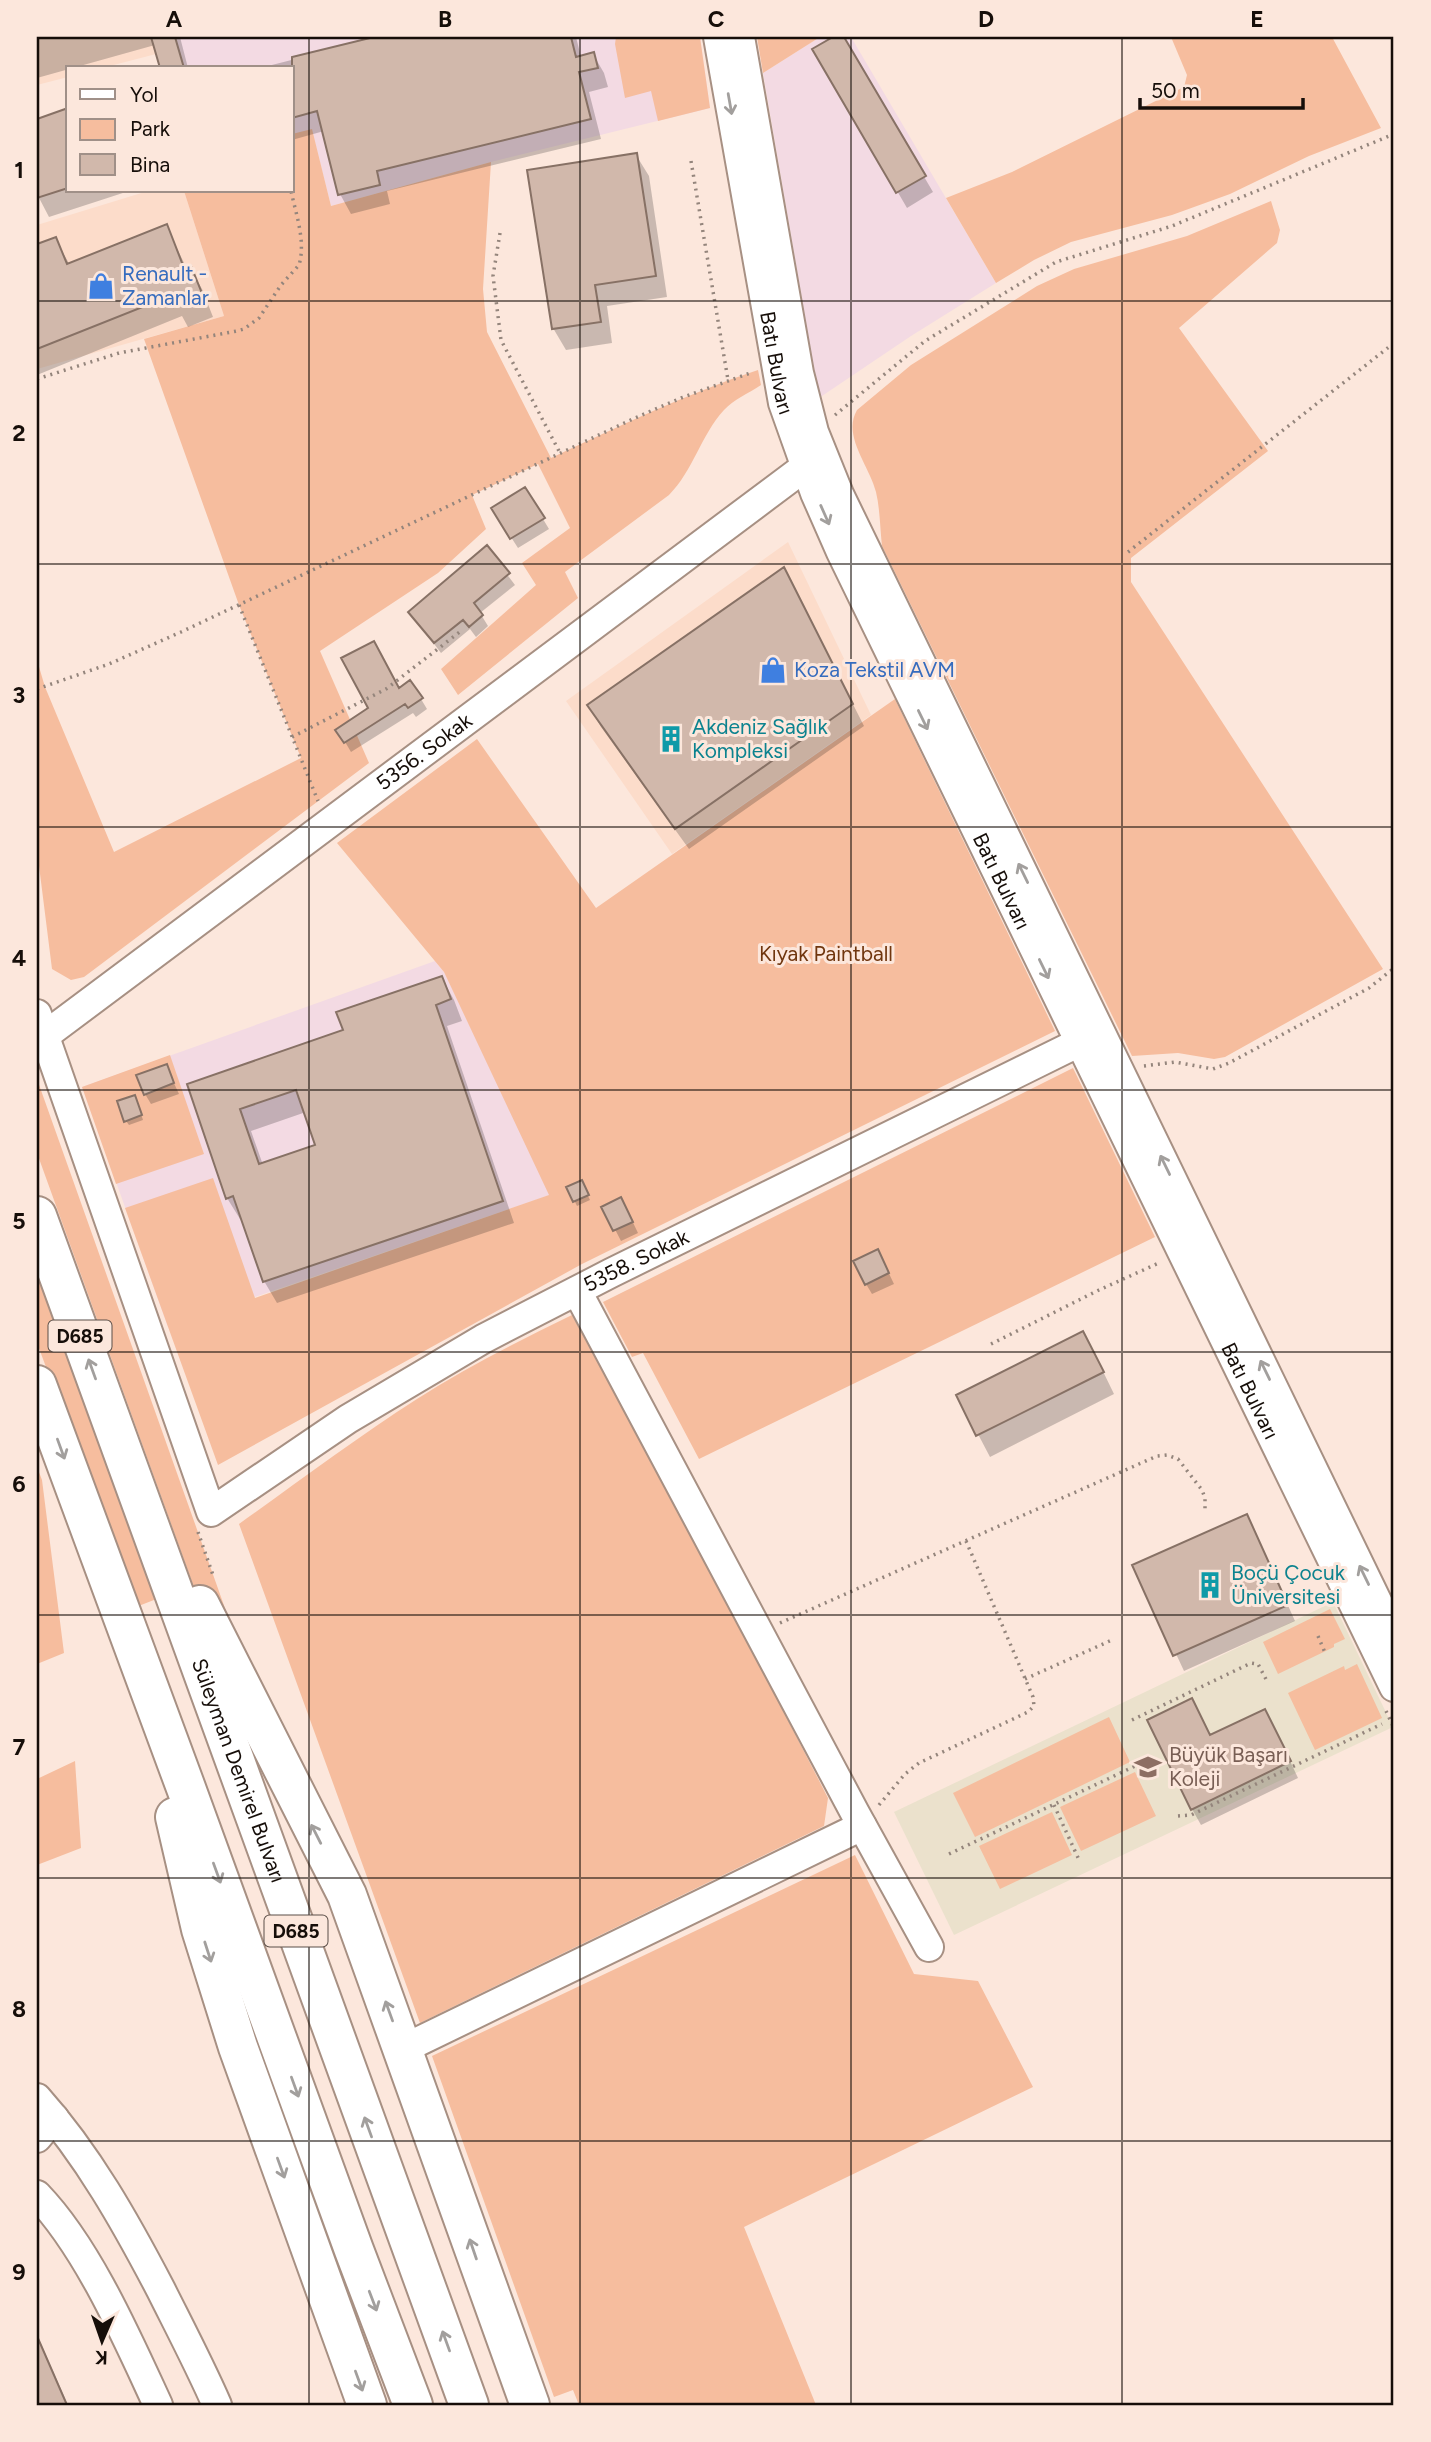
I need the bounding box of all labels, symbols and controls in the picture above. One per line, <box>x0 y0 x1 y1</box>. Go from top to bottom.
text: A <box>166 5 183 33</box>
text: B <box>438 5 452 33</box>
text: C <box>708 5 725 33</box>
text: D <box>978 5 994 33</box>
text: E <box>1250 5 1264 33</box>
legend <box>66 66 294 192</box>
scale bar <box>1140 66 1303 110</box>
text: 50 m <box>1151 78 1200 103</box>
text: Yol <box>130 82 158 107</box>
one-way arrow <box>724 92 737 115</box>
text: Park <box>130 116 171 141</box>
text: Bina <box>130 152 170 177</box>
text: 1 <box>14 156 24 184</box>
place label: Renault - Zamanlar <box>122 261 209 310</box>
shop icon: Renault - Zamanlar <box>86 271 116 301</box>
street label: Batı Bulvarı <box>755 309 799 418</box>
text: 2 <box>12 419 26 447</box>
one-way arrow <box>819 504 832 525</box>
shop icon: Koza Tekstil AVM <box>758 655 788 685</box>
place label: Koza Tekstil AVM <box>794 657 955 682</box>
text: 3 <box>13 681 25 709</box>
street label: 5356. Sokak <box>371 707 477 795</box>
one-way arrow <box>917 709 930 730</box>
place label: Akdeniz Sağlık Kompleksi <box>692 714 828 763</box>
building icon: Akdeniz Sağlık Kompleksi <box>656 724 686 754</box>
street label: Batı Bulvarı <box>968 829 1036 933</box>
one-way arrow <box>1015 863 1029 884</box>
park label: Kıyak Paintball <box>759 941 893 966</box>
text: 4 <box>12 944 26 972</box>
one-way arrow <box>1038 958 1052 979</box>
one-way arrow <box>1158 1155 1171 1176</box>
text: 5 <box>12 1207 26 1235</box>
street label: 5358. Sokak <box>579 1223 693 1297</box>
road number: D685 <box>48 1320 112 1352</box>
street label: Batı Bulvarı <box>1216 1338 1284 1443</box>
one-way arrow <box>85 1359 97 1381</box>
one-way arrow <box>1257 1360 1271 1381</box>
one-way arrow <box>55 1438 68 1460</box>
text: 6 <box>12 1470 26 1498</box>
place label: Boçü Çocuk Üniversitesi <box>1231 1560 1346 1609</box>
one-way arrow <box>1357 1565 1371 1586</box>
building icon: Boçü Çocuk Üniversitesi <box>1195 1570 1225 1600</box>
street label: Süleyman Demirel Bulvarı <box>187 1655 291 1886</box>
text: 7 <box>13 1733 26 1761</box>
place label: Büyük Başarı Koleji <box>1169 1742 1288 1791</box>
school or university icon: Büyük Başarı Koleji <box>1133 1752 1163 1782</box>
one-way arrow <box>309 1824 323 1845</box>
one-way arrow <box>212 1862 225 1884</box>
road number: D685 <box>264 1915 328 1946</box>
one-way arrow <box>202 1941 215 1963</box>
text: 8 <box>12 1995 26 2023</box>
one-way arrow <box>382 2001 394 2023</box>
one-way arrow <box>290 2076 302 2098</box>
one-way arrow <box>361 2117 373 2139</box>
one-way arrow <box>276 2156 288 2178</box>
one-way arrow <box>466 2238 478 2260</box>
text: 9 <box>12 2258 26 2286</box>
one-way arrow <box>368 2289 381 2311</box>
north arrow <box>66 2306 136 2376</box>
one-way arrow <box>439 2331 451 2353</box>
text: K <box>94 2346 108 2369</box>
one-way arrow <box>354 2370 366 2392</box>

